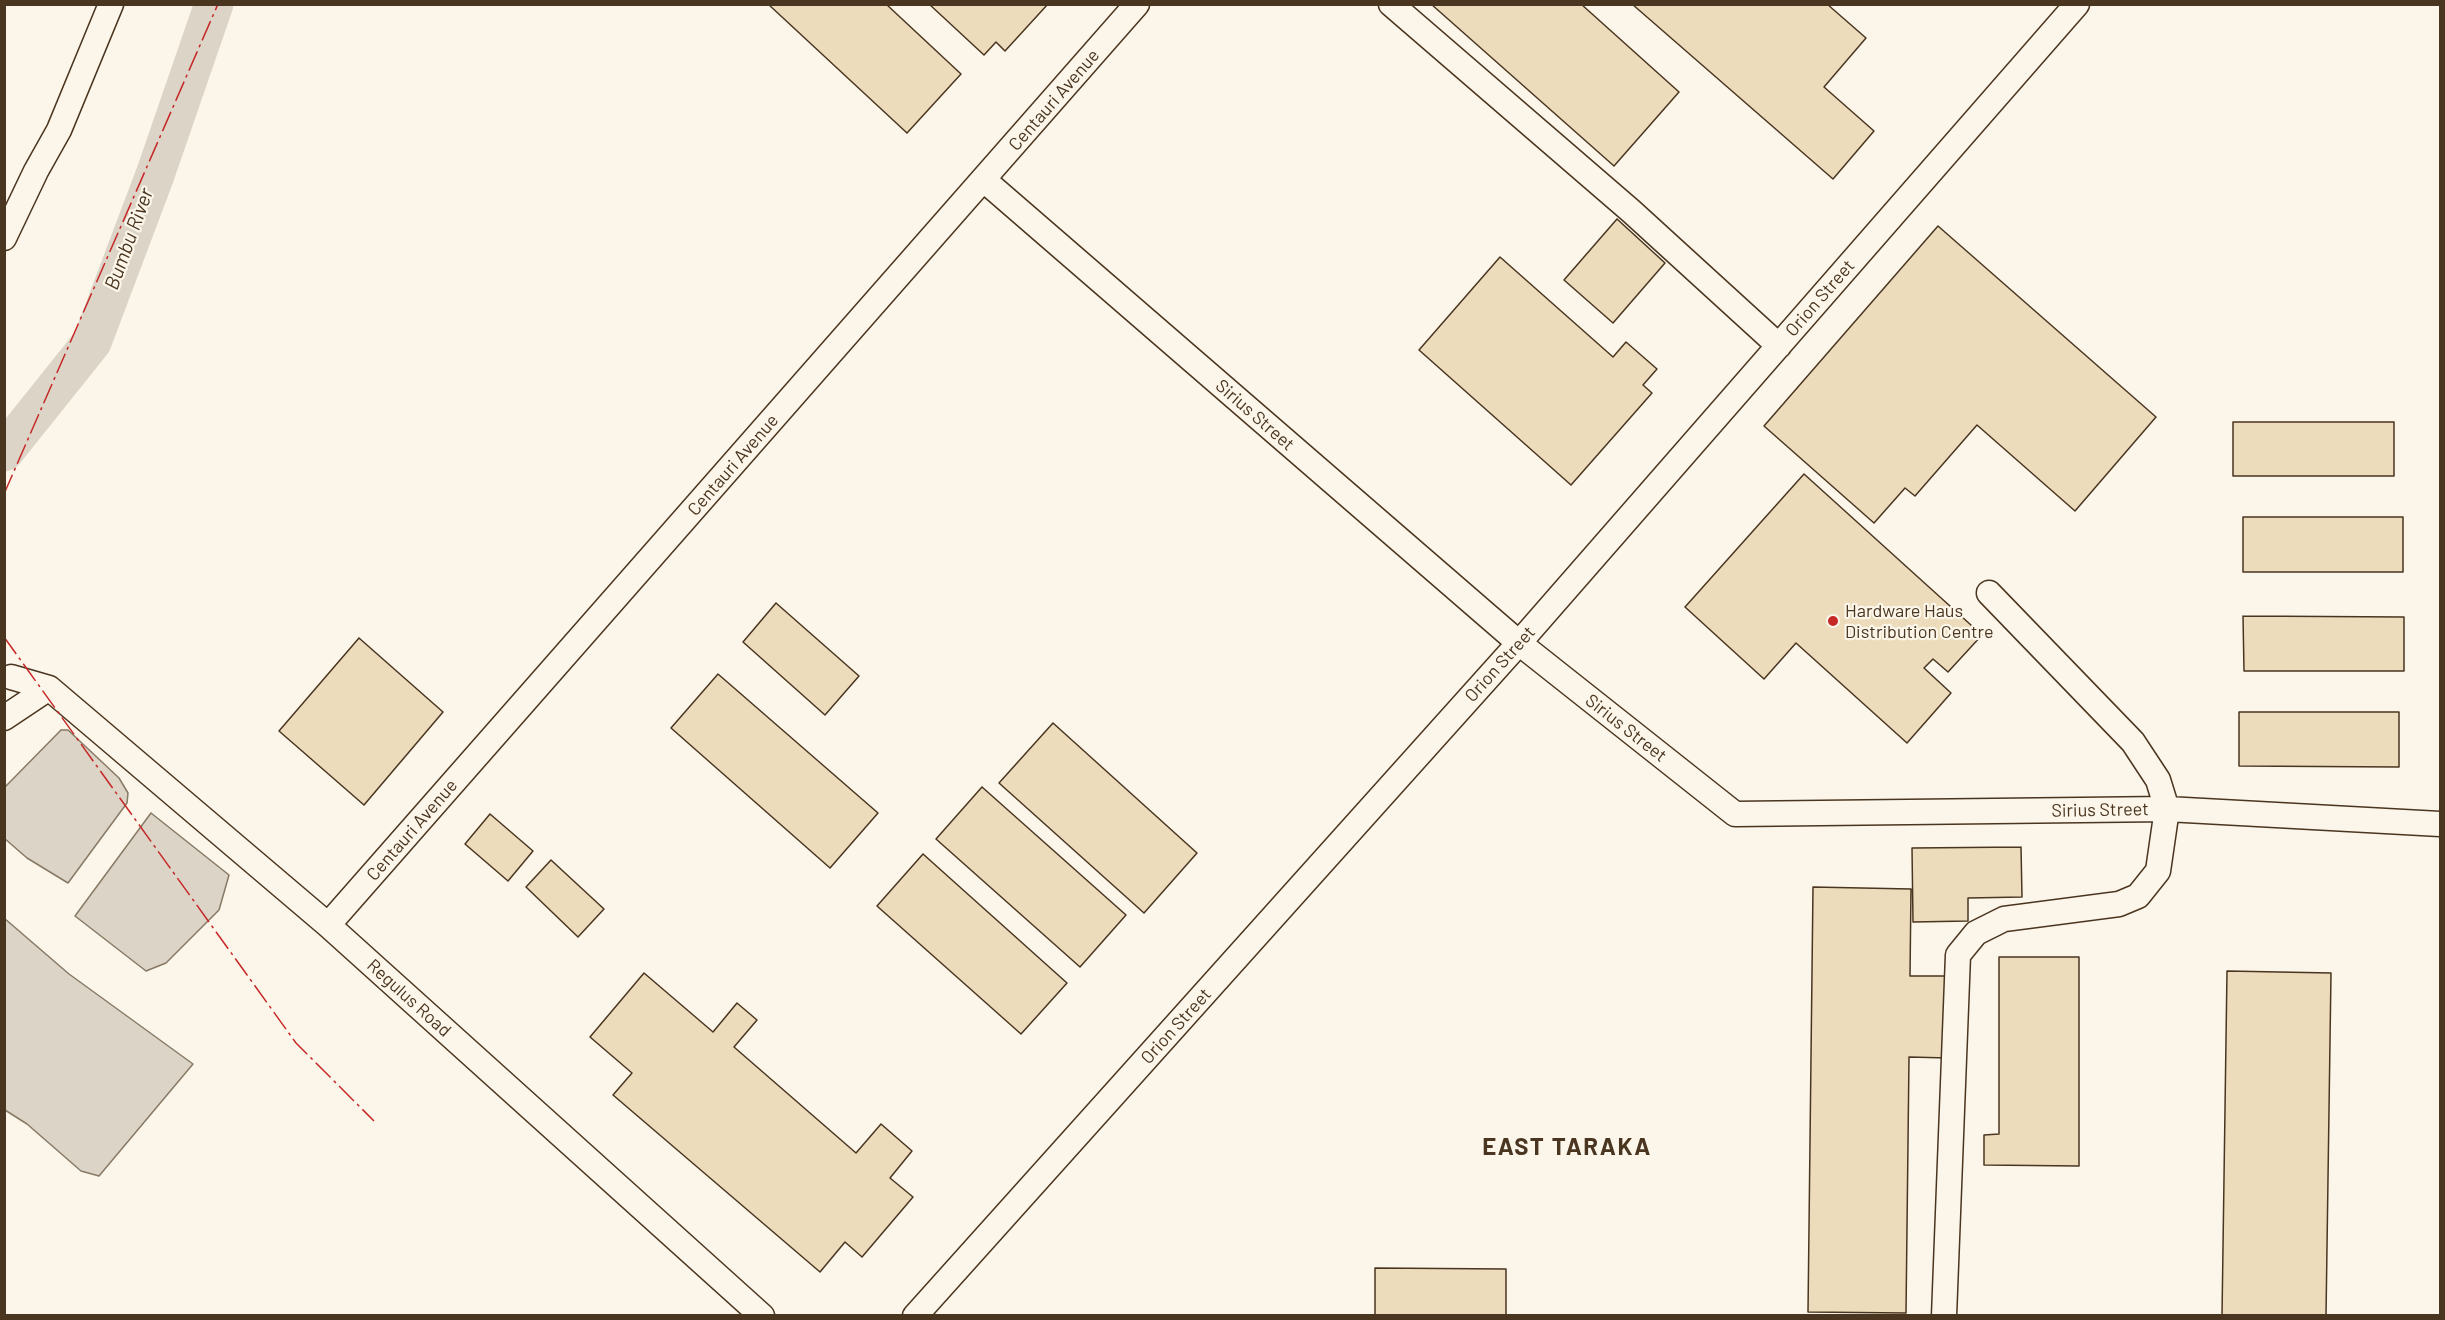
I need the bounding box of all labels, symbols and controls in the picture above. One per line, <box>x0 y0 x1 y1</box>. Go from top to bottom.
street label: Centauri Avenue <box>1004 45 1104 155</box>
water label: Bumbu River <box>100 185 158 293</box>
street label: Orion Street <box>1781 255 1859 341</box>
street label: Sirius Street <box>1211 375 1299 455</box>
street label: Centauri Avenue <box>683 410 783 520</box>
place label: Hardware Haus Distribution Centre <box>1845 600 1994 642</box>
marker: Hardware Haus Distribution Centre <box>1826 614 1840 628</box>
street label: Orion Street <box>1460 622 1540 706</box>
street label: Sirius Street <box>1581 690 1671 766</box>
street label: Centauri Avenue <box>362 775 462 885</box>
street label: Sirius Street <box>2051 798 2149 822</box>
street label: Regulus Road <box>363 955 455 1041</box>
street label: Orion Street <box>1136 984 1216 1068</box>
district label: EAST TARAKA <box>1482 1133 1652 1161</box>

